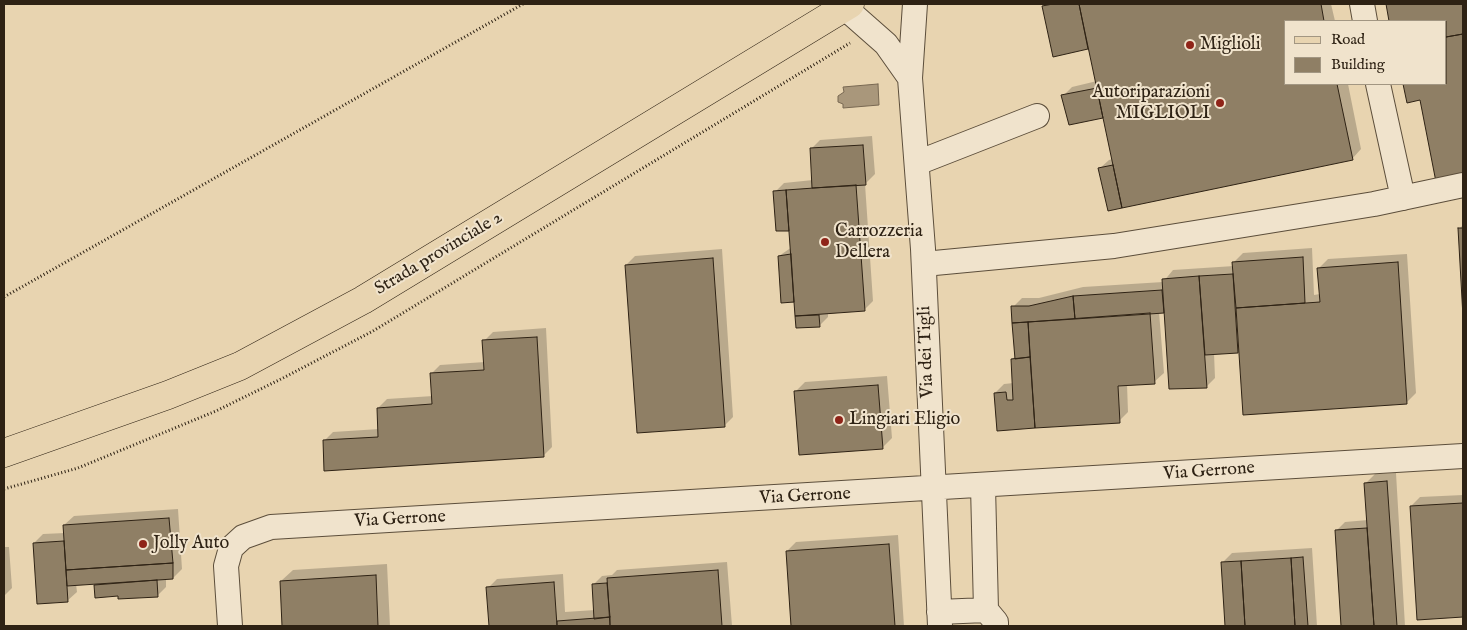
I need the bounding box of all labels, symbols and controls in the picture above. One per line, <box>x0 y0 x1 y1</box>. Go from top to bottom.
legend <box>1284 20 1447 85</box>
text: Road <box>1331 30 1365 49</box>
place label: Miglioli <box>1200 34 1261 56</box>
marker: Miglioli <box>1184 39 1196 51</box>
text: Building <box>1331 55 1385 74</box>
place label: Autoriparazioni MIGLIOLI <box>1092 82 1210 125</box>
marker: Autoriparazioni MIGLIOLI <box>1214 97 1226 109</box>
street label: Strada provinciale 2 <box>371 207 507 301</box>
place label: Carrozzeria Dellera <box>835 221 923 264</box>
marker: Carrozzeria Dellera <box>819 236 831 248</box>
street label: Via dei Tigli <box>915 305 939 399</box>
place label: Lingiari Eligio <box>849 409 960 431</box>
marker: Lingiari Eligio <box>833 414 845 426</box>
street label: Via Gerrone <box>1163 458 1255 486</box>
street label: Via Gerrone <box>759 484 851 510</box>
street label: Via Gerrone <box>354 507 446 533</box>
place label: Jolly Auto <box>153 533 229 555</box>
marker: Jolly Auto <box>137 538 149 550</box>

